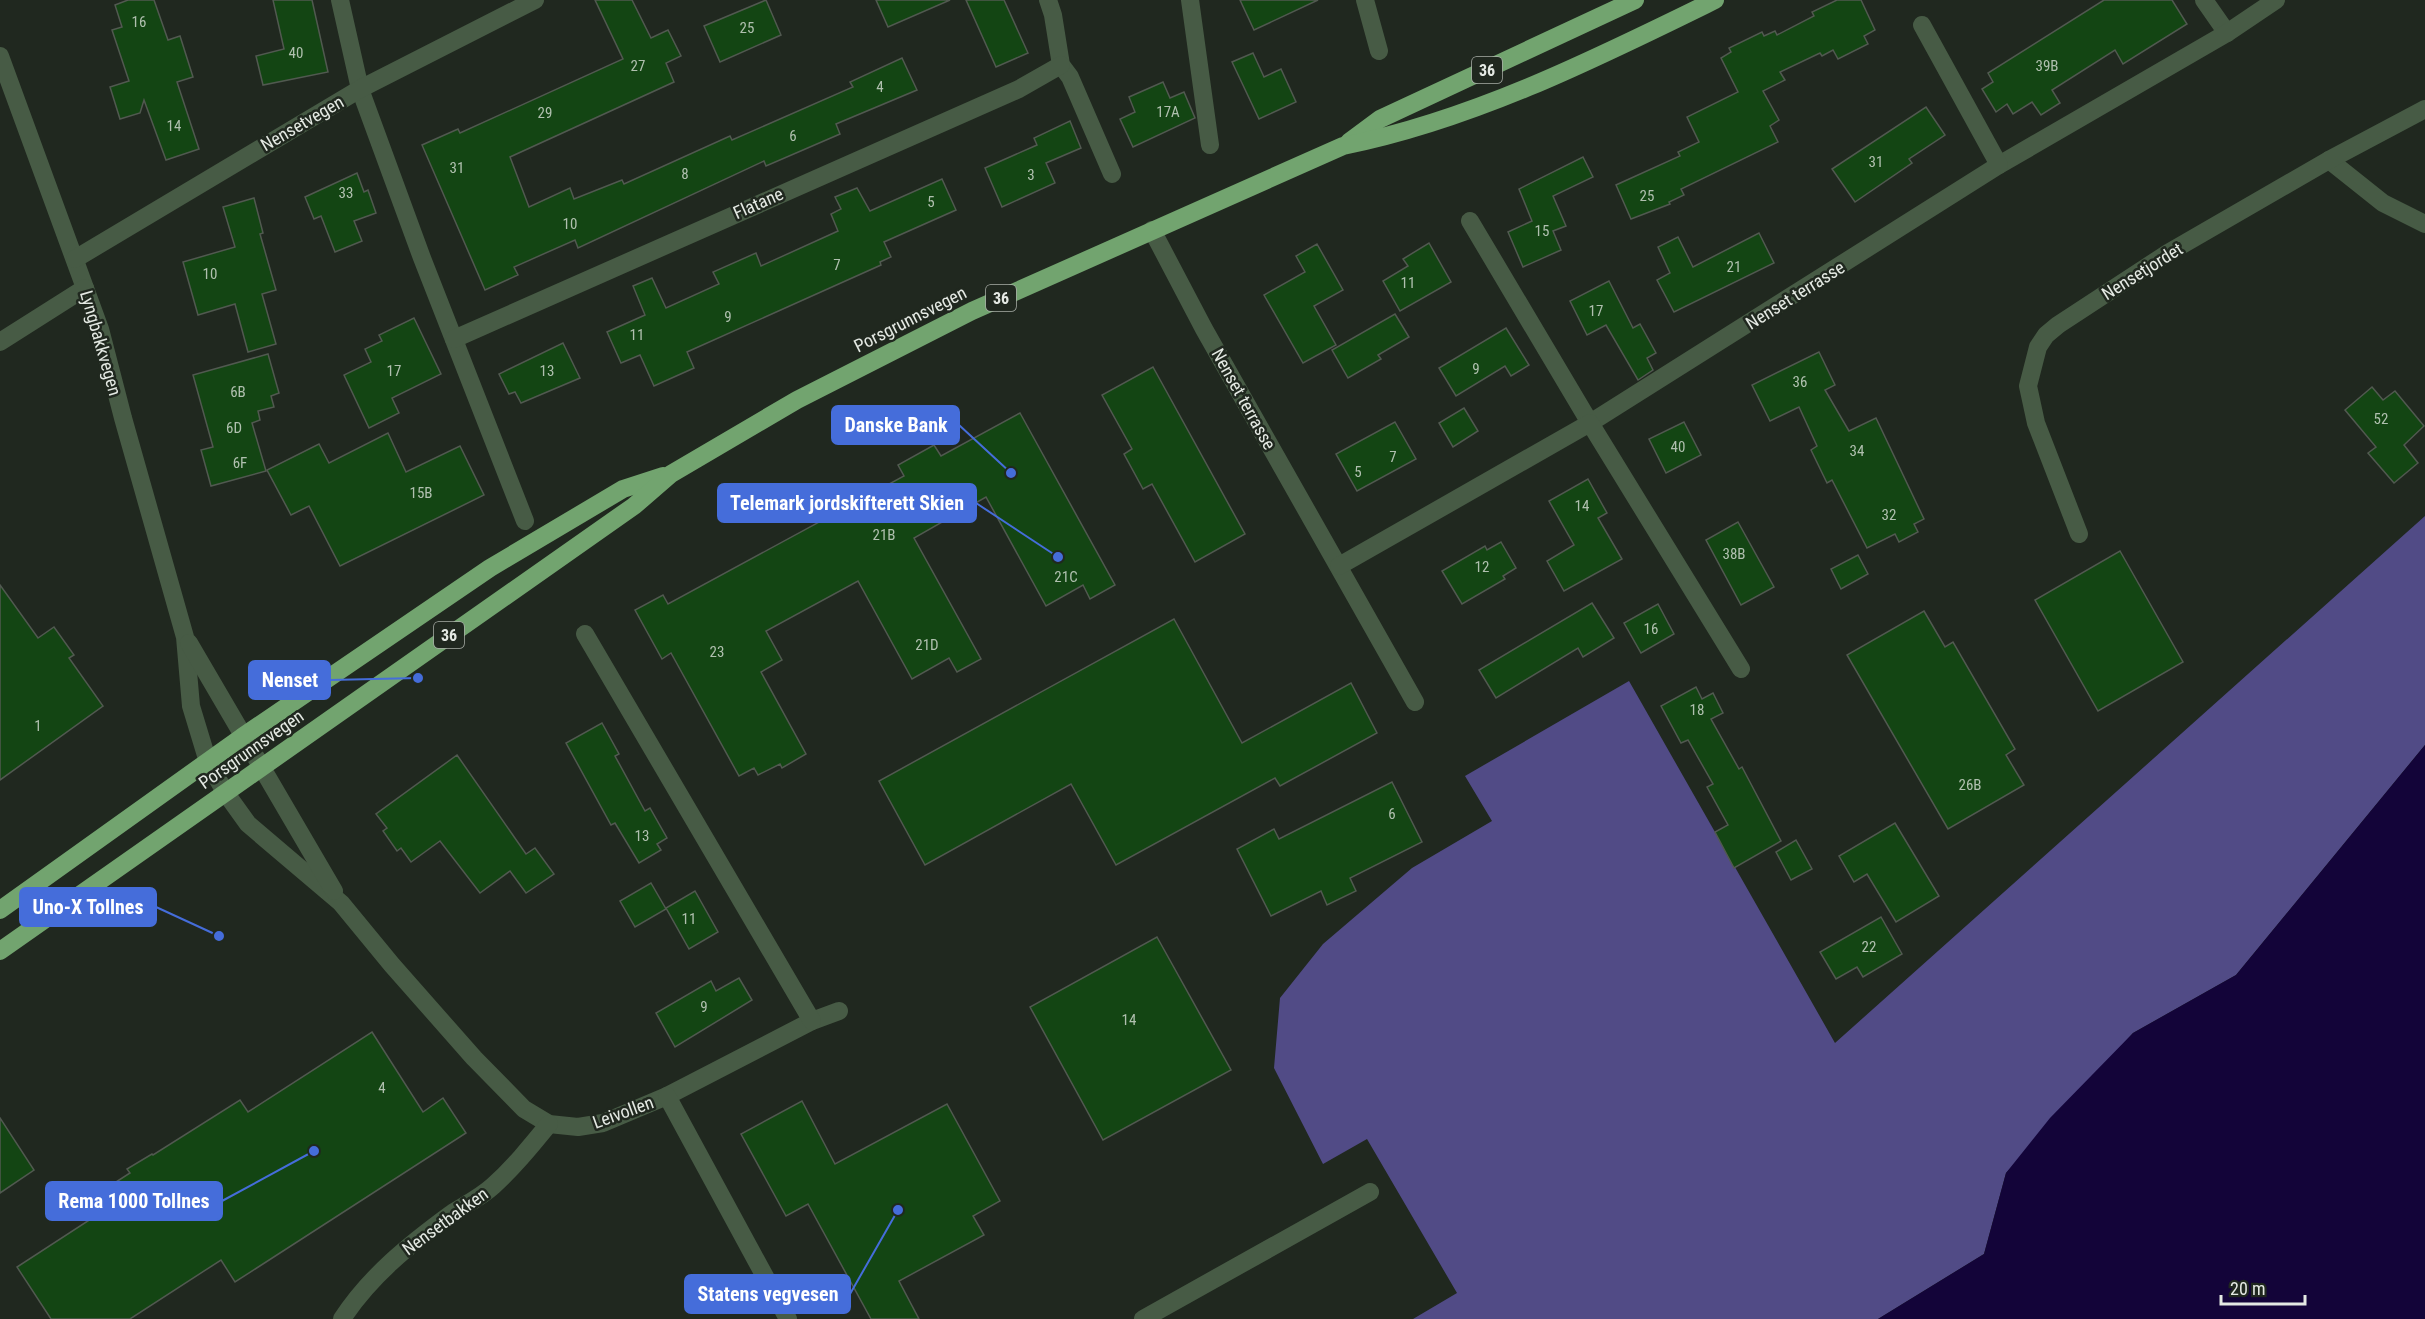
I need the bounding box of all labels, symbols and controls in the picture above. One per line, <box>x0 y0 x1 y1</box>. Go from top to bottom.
house number: 16 <box>132 13 146 31</box>
house number: 25 <box>740 19 754 37</box>
house number: 40 <box>289 44 303 62</box>
house number: 27 <box>631 57 645 75</box>
road number: 36 <box>1472 57 1502 83</box>
house number: 39B <box>2036 57 2059 75</box>
house number: 4 <box>876 78 884 96</box>
street label: Nensetvegen <box>257 91 347 155</box>
house number: 17A <box>1156 103 1180 121</box>
house number: 29 <box>538 104 552 122</box>
house number: 14 <box>167 117 181 135</box>
house number: 6 <box>789 127 797 145</box>
house number: 31 <box>1869 153 1883 171</box>
house number: 31 <box>450 159 464 177</box>
house number: 8 <box>681 165 689 183</box>
house number: 3 <box>1027 166 1035 184</box>
street label: Flatane <box>730 183 786 223</box>
house number: 33 <box>339 184 353 202</box>
house number: 25 <box>1640 187 1654 205</box>
house number: 5 <box>927 193 935 211</box>
house number: 10 <box>563 215 577 233</box>
house number: 15 <box>1535 222 1549 240</box>
street label: Nensetjordet <box>2098 238 2186 304</box>
house number: 7 <box>833 256 841 274</box>
street label: Nenset terrasse <box>1742 256 1848 334</box>
house number: 21 <box>1727 258 1741 276</box>
house number: 10 <box>203 265 217 283</box>
house number: 11 <box>1401 274 1415 292</box>
street label: Porsgrunnsvegen <box>850 282 970 356</box>
road number: 36 <box>986 285 1016 311</box>
street label: Lyngbakkvegen <box>76 288 126 398</box>
house number: 17 <box>1589 302 1603 320</box>
house number: 9 <box>724 308 732 326</box>
house number: 11 <box>630 326 644 344</box>
street label: Nenset terrasse <box>1208 345 1280 453</box>
house number: 9 <box>1472 360 1480 378</box>
house number: 17 <box>387 362 401 380</box>
house number: 13 <box>540 362 554 380</box>
house number: 36 <box>1793 373 1807 391</box>
house number: 6B <box>230 383 246 401</box>
callout: Danske Bank <box>832 406 959 444</box>
house number: 52 <box>2374 410 2388 428</box>
text: Danske Bank <box>844 413 948 437</box>
house number: 6D <box>226 419 242 437</box>
house number: 40 <box>1671 438 1685 456</box>
house number: 34 <box>1850 442 1864 460</box>
house number: 7 <box>1389 448 1397 466</box>
house number: 6F <box>233 454 247 472</box>
house number: 5 <box>1354 463 1362 481</box>
house number: 15B <box>410 484 433 502</box>
callout: Telemark jordskifterett Skien <box>718 484 976 522</box>
text: Telemark jordskifterett Skien <box>730 491 964 515</box>
house number: 14 <box>1575 497 1589 515</box>
house number: 32 <box>1882 506 1896 524</box>
house number: 21B <box>873 526 896 544</box>
house number: 38B <box>1723 545 1746 563</box>
house number: 12 <box>1475 558 1489 576</box>
house number: 21C <box>1054 568 1078 586</box>
house number: 16 <box>1644 620 1658 638</box>
road number: 36 <box>434 622 464 648</box>
house number: 21D <box>915 636 939 654</box>
house number: 23 <box>710 643 724 661</box>
callout: Nenset <box>249 661 330 699</box>
text: Nenset <box>262 668 318 692</box>
house number: 18 <box>1690 701 1704 719</box>
street label: Porsgrunnsvegen <box>194 705 308 793</box>
house number: 1 <box>34 717 42 735</box>
house number: 26B <box>1959 776 1982 794</box>
house number: 6 <box>1388 805 1396 823</box>
house number: 13 <box>635 827 649 845</box>
callout: Uno-X Tollnes <box>20 888 156 926</box>
text: Uno-X Tollnes <box>32 895 144 919</box>
house number: 11 <box>682 910 696 928</box>
house number: 22 <box>1862 938 1876 956</box>
house number: 9 <box>700 998 708 1016</box>
house number: 14 <box>1122 1011 1136 1029</box>
house number: 4 <box>378 1079 386 1097</box>
street label: Leivollen <box>590 1091 656 1133</box>
callout: Rema 1000 Tollnes <box>46 1182 222 1220</box>
street label: Nensetbakken <box>398 1183 492 1259</box>
text: Rema 1000 Tollnes <box>58 1189 210 1213</box>
scale bar <box>2221 1268 2305 1306</box>
callout: Statens vegvesen <box>685 1275 850 1313</box>
text: 20 m <box>2230 1278 2265 1299</box>
text: Statens vegvesen <box>698 1282 839 1306</box>

